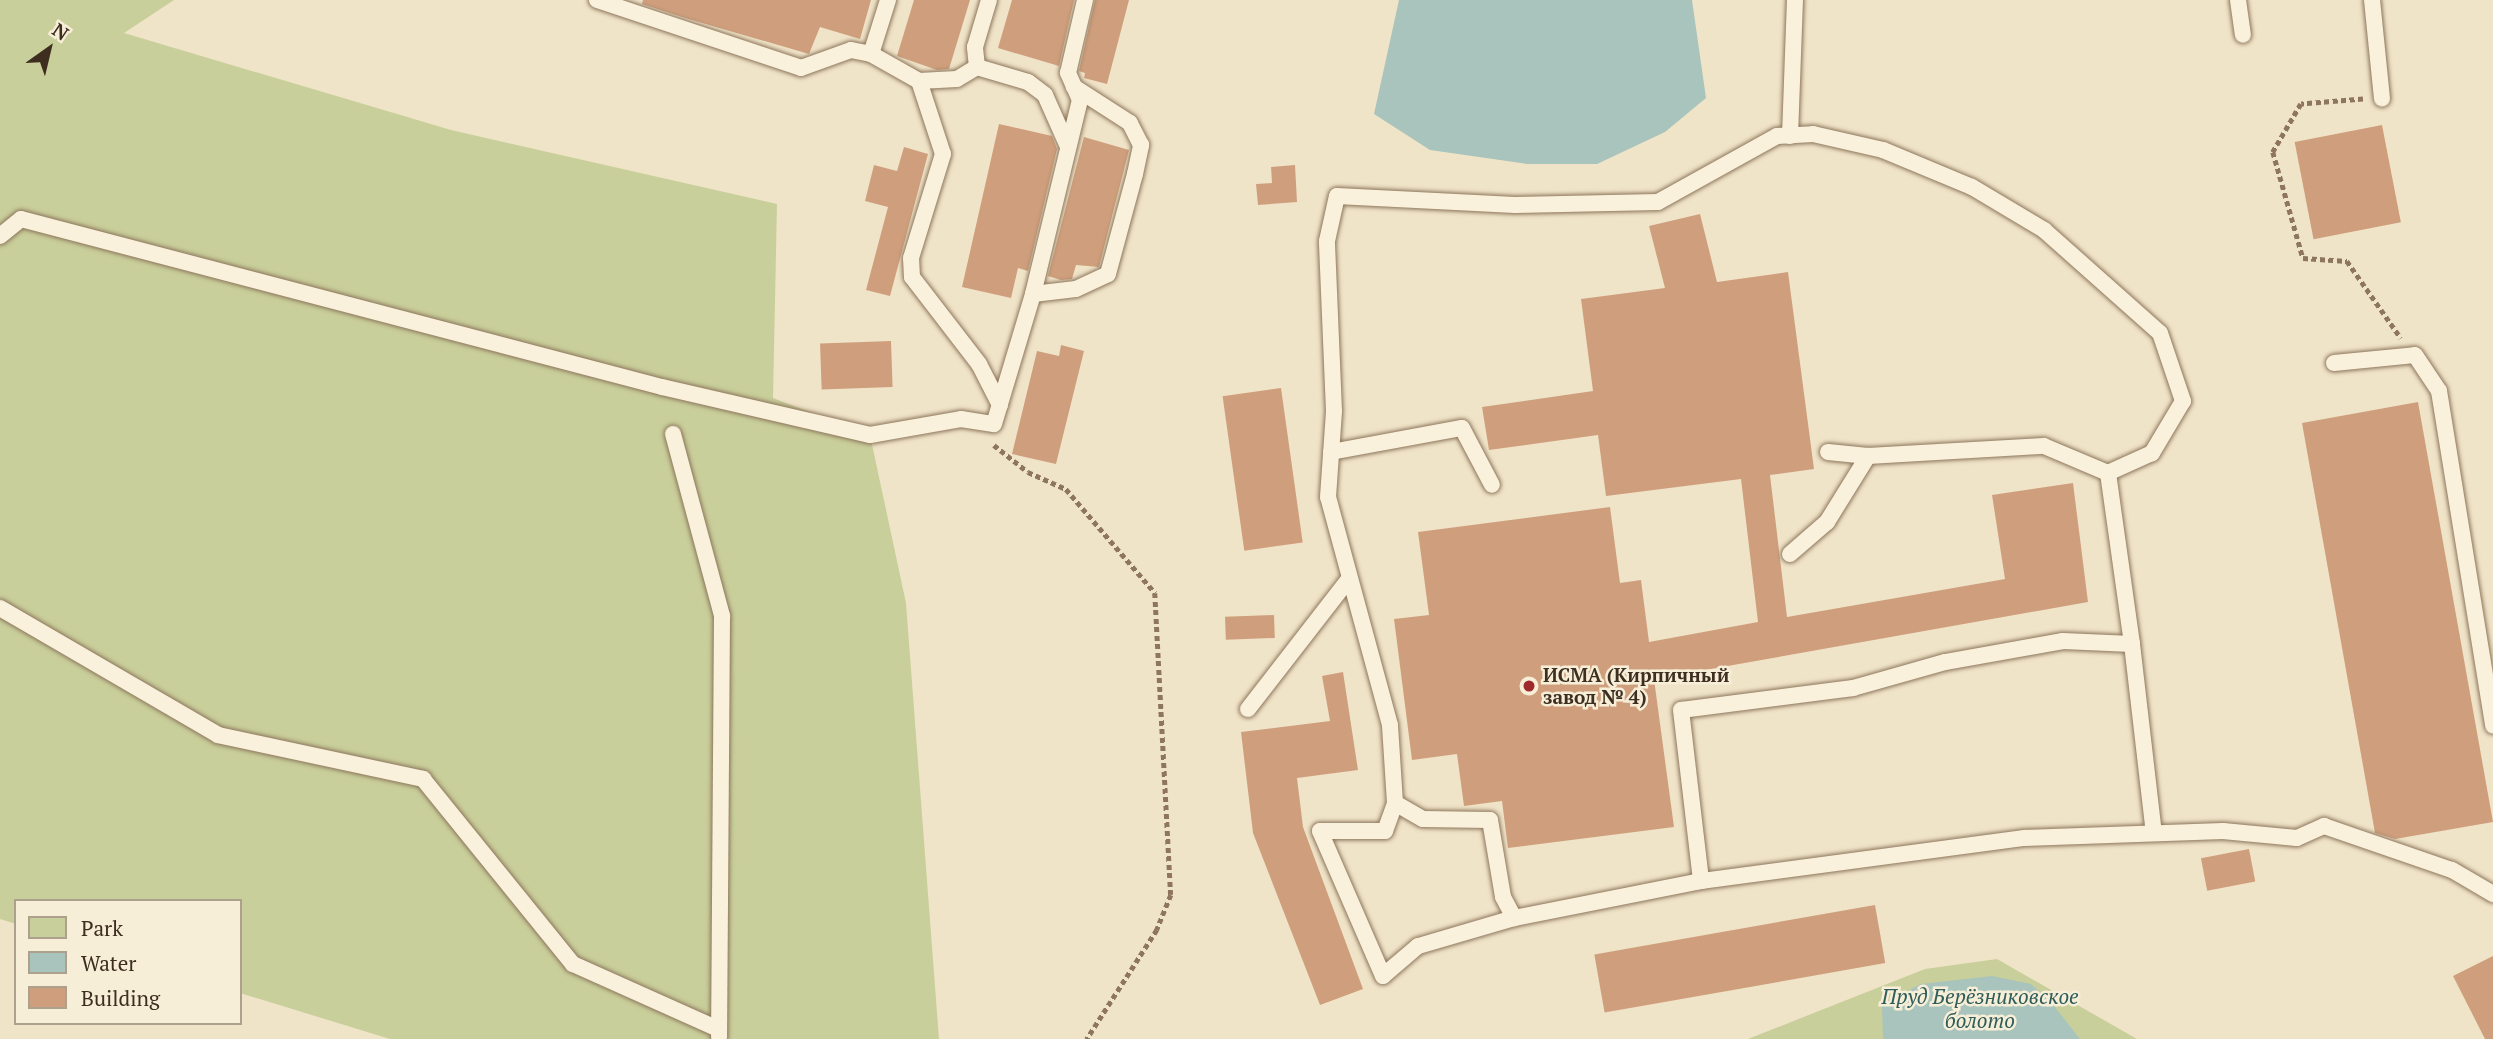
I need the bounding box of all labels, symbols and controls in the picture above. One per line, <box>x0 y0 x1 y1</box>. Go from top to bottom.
north arrow <box>14 14 84 84</box>
text: N <box>48 17 74 46</box>
place label: ИСМА (Кирпичный завод № 4) <box>1543 664 1730 708</box>
marker: ИСМА (Кирпичный завод № 4) <box>1521 678 1537 694</box>
legend <box>14 899 242 1025</box>
text: Park <box>81 914 123 942</box>
text: Water <box>81 949 136 977</box>
water label: Пруд Берёзниковское болото <box>1881 983 2079 1033</box>
text: Building <box>81 984 160 1012</box>

